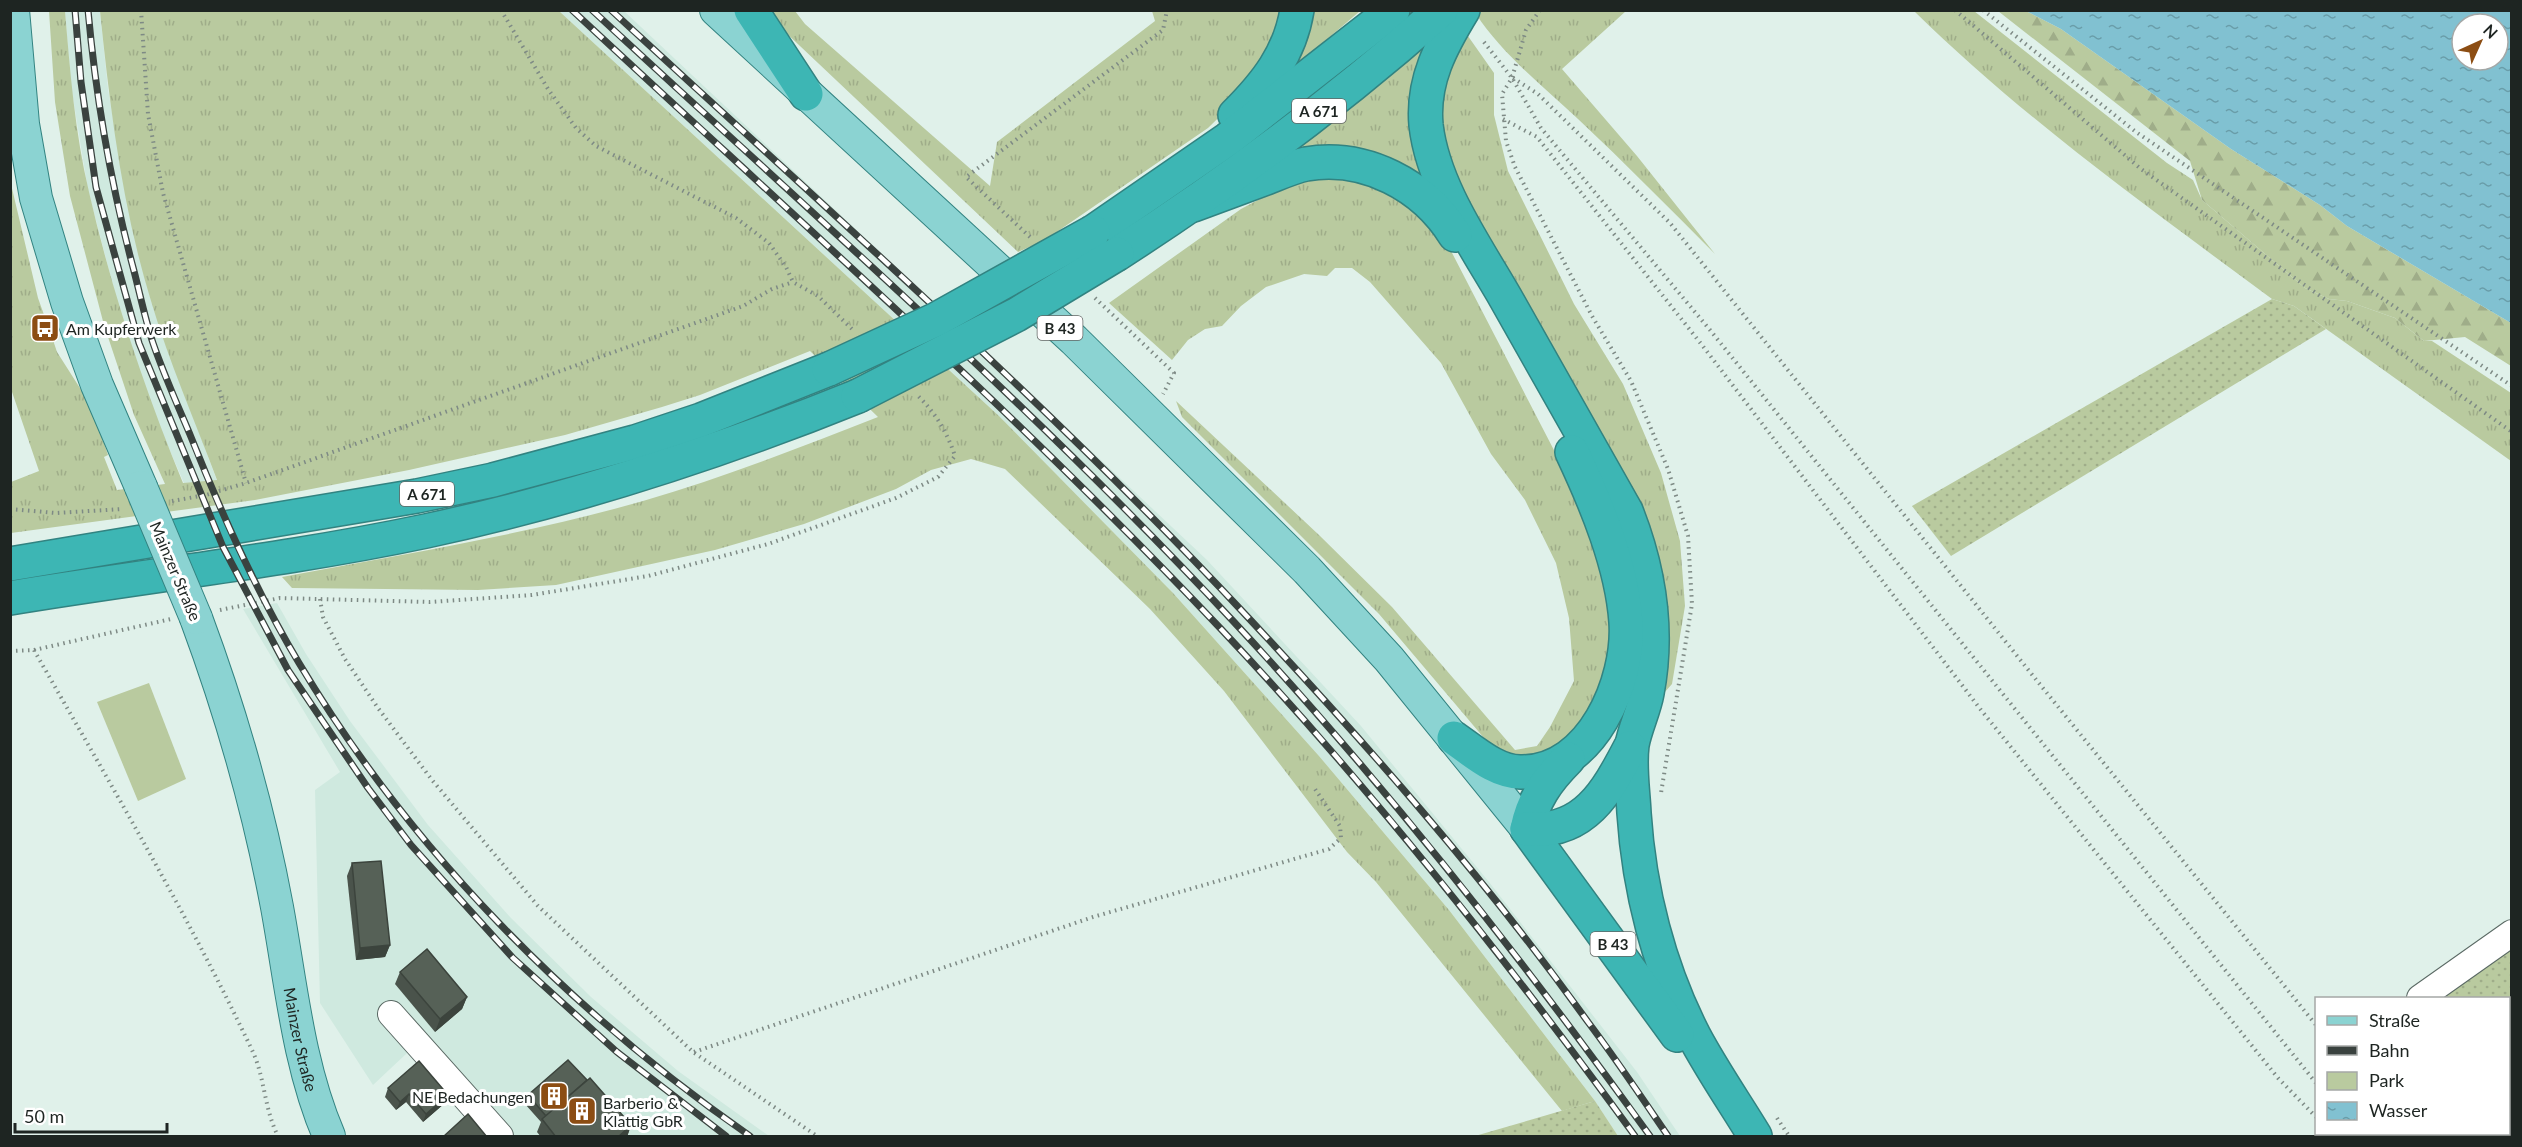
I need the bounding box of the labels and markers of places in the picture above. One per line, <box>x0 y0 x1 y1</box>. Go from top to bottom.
bus stop icon: Am Kupferwerk <box>29 312 61 344</box>
place label: Am Kupferwerk <box>66 319 177 338</box>
building icon: NE Bedachungen <box>538 1080 570 1112</box>
place label: NE Bedachungen <box>412 1087 533 1106</box>
place label: Barberio & Klattig GbR <box>603 1093 683 1130</box>
building icon: Barberio & Klattig GbR <box>566 1095 598 1127</box>

